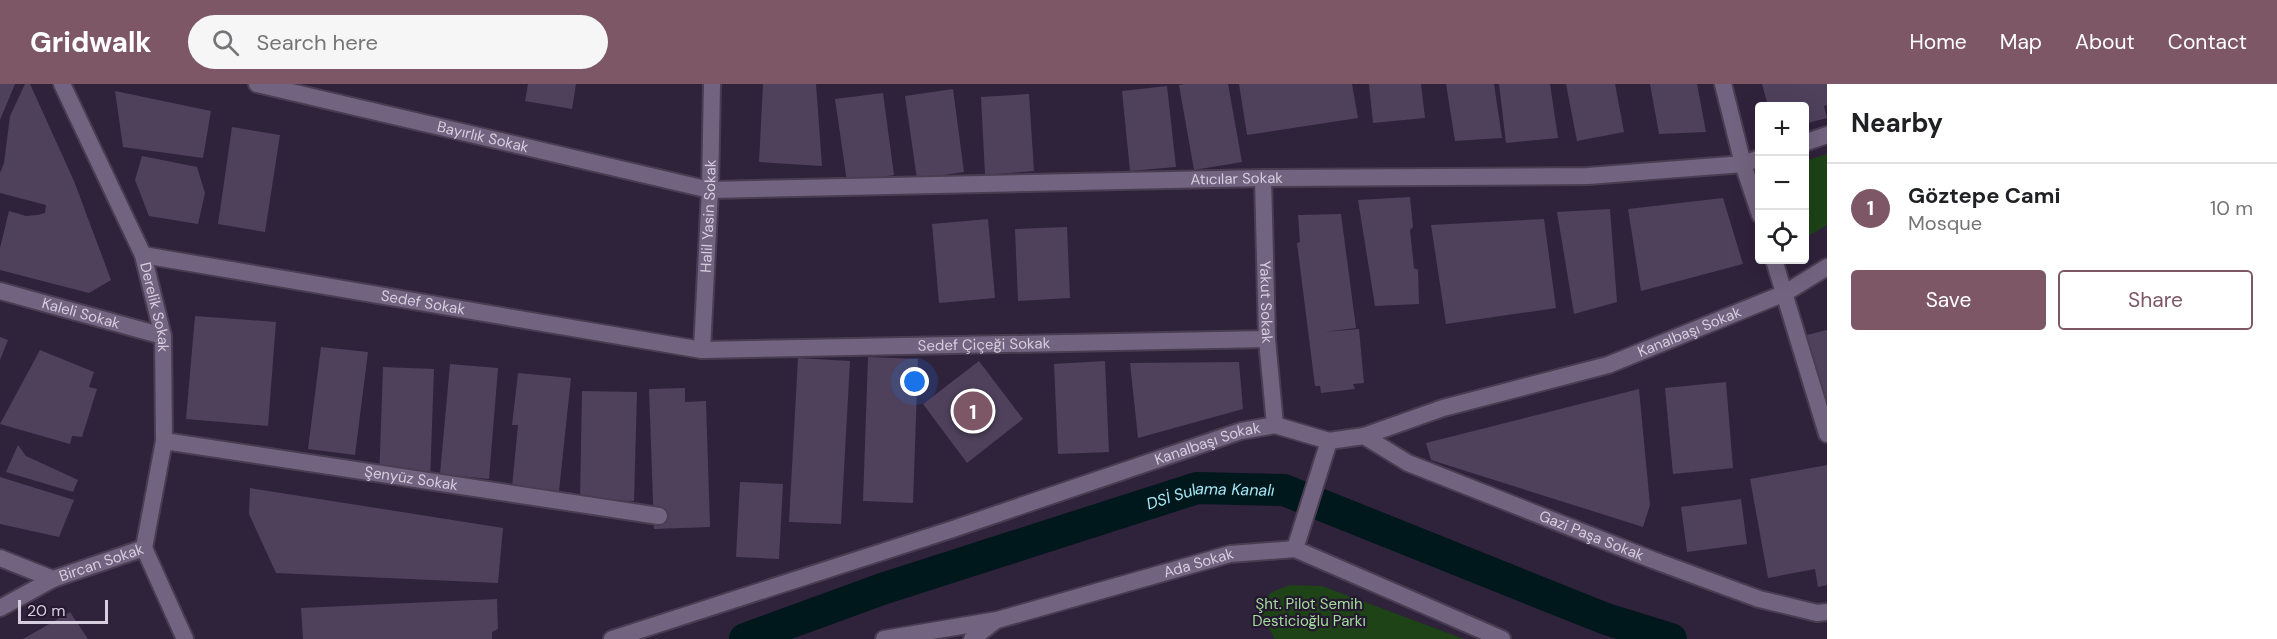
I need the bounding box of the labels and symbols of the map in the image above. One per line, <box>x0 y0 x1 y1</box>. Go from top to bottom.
street label: Bayırlık Sokak <box>435 116 531 157</box>
street label: Halil Yasin Sokak <box>696 159 721 273</box>
street label: Atıcılar Sokak <box>1190 168 1283 190</box>
street label: Derelik Sokak <box>135 260 173 353</box>
street label: Yakut Sokak <box>1255 260 1277 345</box>
street label: Sedef Sokak <box>379 286 467 320</box>
street label: Kaleli Sokak <box>40 293 123 334</box>
street label: Kanalbaşı Sokak <box>1635 302 1745 362</box>
street label: Sedef Çiçeği Sokak <box>917 333 1051 356</box>
your location <box>900 367 929 396</box>
pin: 1 <box>954 388 992 434</box>
street label: Kanalbaşı Sokak <box>1152 418 1262 470</box>
street label: Şenyüz Sokak <box>363 461 460 495</box>
water label: DSİ Sulama Kanalı <box>1144 477 1275 514</box>
street label: Gazi Paşa Sokak <box>1536 506 1647 566</box>
street label: Bircan Sokak <box>56 539 147 586</box>
street label: Ada Sokak <box>1161 543 1236 582</box>
park label: Şht. Pilot Semih Desticioğlu Parkı <box>1252 594 1366 631</box>
scale bar <box>18 597 108 624</box>

